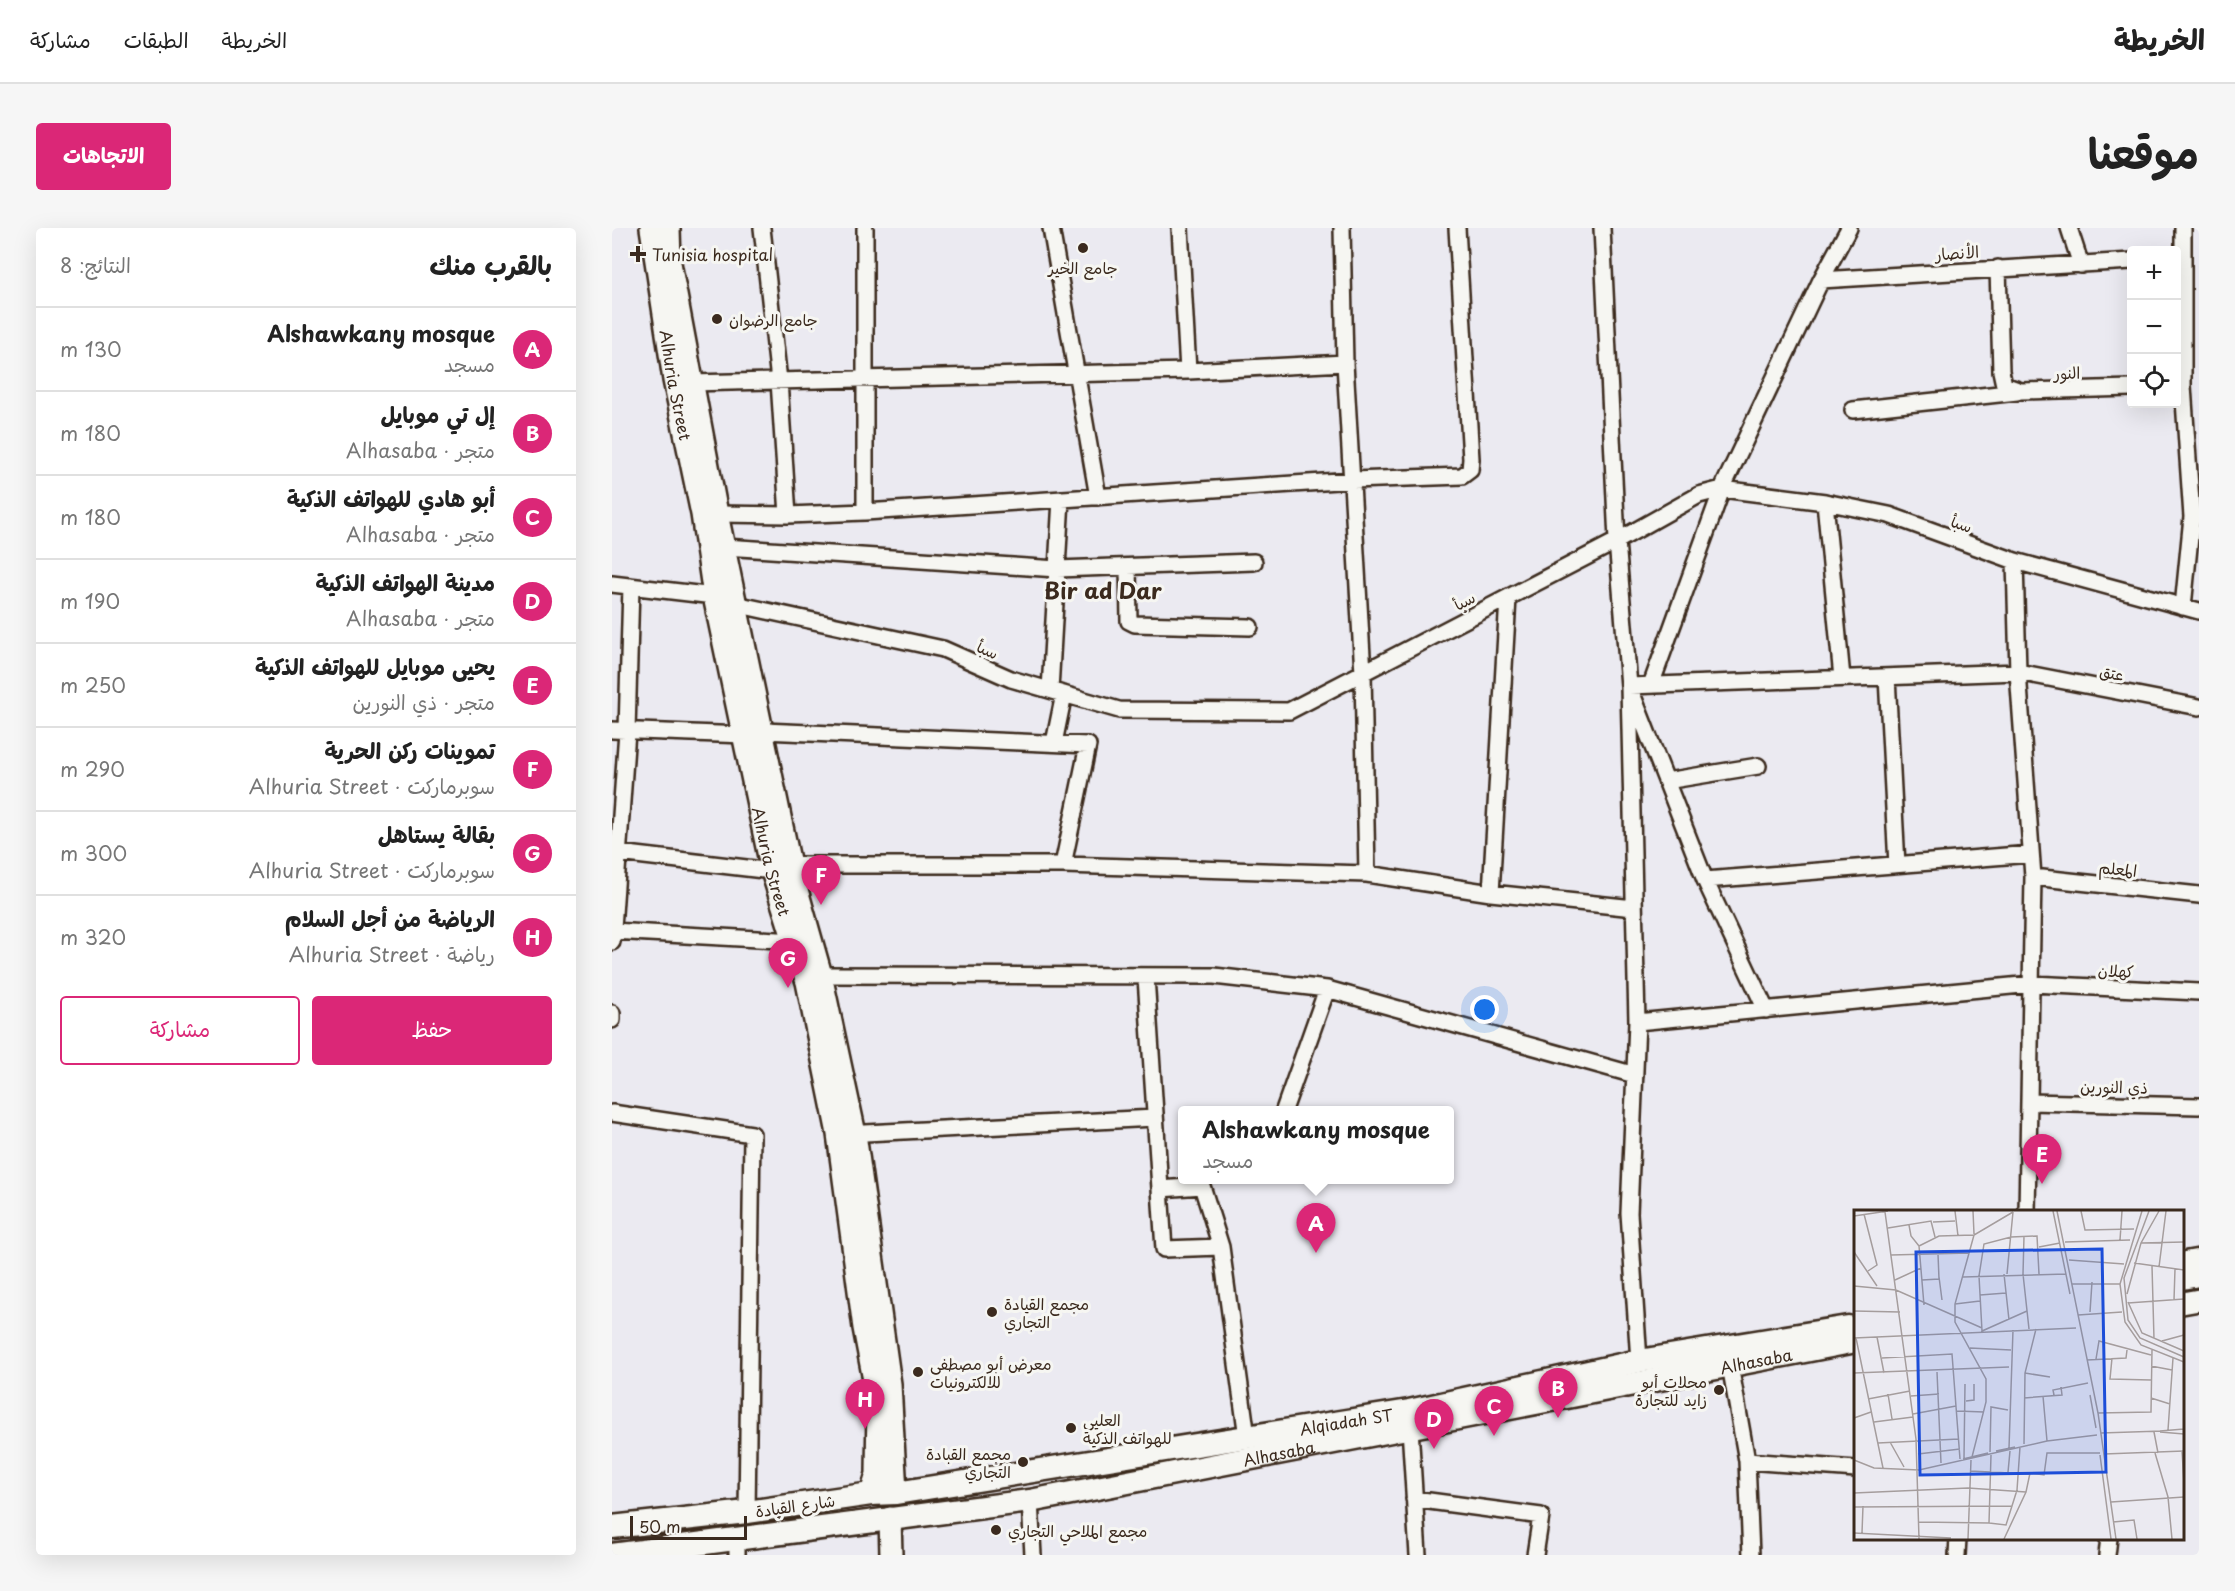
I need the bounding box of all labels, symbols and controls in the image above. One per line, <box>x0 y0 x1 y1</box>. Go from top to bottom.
text: الخريطة <box>2114 17 2205 60</box>
text: مشاركة <box>30 23 91 55</box>
text: الطبقات <box>124 23 189 55</box>
text: الخريطة <box>222 23 287 55</box>
text: موقعنا <box>2088 120 2199 183</box>
button: الاتجاهات <box>36 123 171 190</box>
street label: الأنصار <box>1932 239 1980 266</box>
marker: جامع الخير <box>1076 241 1090 255</box>
place label: Tunisia hospital <box>652 242 773 266</box>
text: بالقرب منك <box>430 245 552 284</box>
marker: Tunisia hospital <box>629 245 647 263</box>
map controls <box>2127 246 2181 408</box>
button: + <box>2127 246 2181 300</box>
text: النتائج: 8 <box>60 250 131 280</box>
place label: جامع الخير <box>1046 255 1118 280</box>
button: − <box>2127 300 2181 354</box>
place label: جامع الرضوان <box>729 307 818 332</box>
marker: جامع الرضوان <box>710 312 724 326</box>
text: Alshawkany mosque <box>267 316 495 349</box>
street label: Alhuria Street <box>655 328 698 443</box>
text: 130 m <box>60 334 122 364</box>
text: A <box>525 334 540 364</box>
text: مسجد <box>444 349 495 379</box>
button: locate <box>2127 354 2181 408</box>
street label: النور <box>2051 360 2081 385</box>
text: إل تي موبايل <box>381 397 495 430</box>
text: 180 m <box>60 418 121 448</box>
text: B <box>526 418 539 448</box>
text: متجر · Alhasaba <box>346 435 495 465</box>
text: أبو هادي للهواتف الذكية <box>287 481 495 514</box>
text: 180 m <box>60 502 121 532</box>
text: C <box>525 502 540 532</box>
street label: سبأ <box>1948 508 1976 538</box>
text: متجر · Alhasaba <box>346 519 495 549</box>
text: مدينة الهواتف الذكية <box>316 565 495 598</box>
district label: Bir ad Dar <box>1044 573 1162 606</box>
street label: سبأ <box>1449 584 1479 616</box>
text: 190 m <box>60 586 120 616</box>
text: D <box>525 586 540 616</box>
text: متجر · Alhasaba <box>346 603 495 633</box>
street label: سبأ <box>973 634 1003 664</box>
text: يحيى موبايل للهواتف الذكية <box>255 649 495 682</box>
street label: عتق <box>2098 658 2126 686</box>
text: 250 m <box>60 670 126 700</box>
text: E <box>526 670 539 700</box>
text: متجر · ذي النورين <box>352 687 495 717</box>
text: تموينات ركن الحرية <box>324 733 495 766</box>
text: 290 m <box>60 754 125 784</box>
text: F <box>527 754 538 784</box>
text: سوبرماركت · Alhuria Street <box>249 771 495 801</box>
street label: Alhuria Street <box>747 804 798 919</box>
text: بقالة يستاهل <box>378 817 495 850</box>
text: 300 m <box>60 838 127 868</box>
text: G <box>524 838 541 868</box>
street label: المعلم <box>2097 854 2138 884</box>
text: سوبرماركت · Alhuria Street <box>249 855 495 885</box>
pin: F <box>802 856 840 905</box>
text: الرياضة من أجل السلام <box>285 901 495 934</box>
text: 320 m <box>60 922 126 952</box>
text: H <box>525 922 540 952</box>
pin: G <box>768 938 807 988</box>
text: رياضة · Alhuria Street <box>289 939 495 969</box>
street label: كهلان <box>2097 957 2135 983</box>
your location <box>1470 995 1499 1024</box>
button: مشاركة <box>60 996 300 1065</box>
button: حفظ <box>312 996 552 1065</box>
street label: ذي النورين <box>2080 1073 2148 1100</box>
popup <box>1178 1106 1454 1184</box>
text: Alshawkany mosque <box>1202 1112 1430 1145</box>
pin: E <box>2022 1134 2062 1184</box>
text: مسجد <box>1202 1145 1254 1175</box>
pin: A <box>1296 1204 1336 1253</box>
inset map <box>1854 1210 2184 1540</box>
place label: مجمع القيادة التجاري <box>1004 1291 1089 1334</box>
marker: مجمع القيادة التجاري <box>985 1305 999 1319</box>
street label: Alhasaba <box>1718 1342 1794 1379</box>
place label: معرض أبو مصطفى للالكترونيات <box>930 1351 1052 1393</box>
marker: معرض أبو مصطفى للالكترونيات <box>911 1365 925 1379</box>
pin: B <box>1538 1368 1578 1418</box>
place label: محلات أبو زايد للتجارة <box>1635 1369 1707 1411</box>
pin: H <box>846 1380 884 1429</box>
marker: محلات أبو زايد للتجارة <box>1712 1383 1726 1397</box>
pin: C <box>1474 1386 1514 1436</box>
pin: D <box>1414 1400 1454 1449</box>
street label: Alqiadah ST <box>1298 1402 1395 1440</box>
place label: العليي للهواتف الذكية <box>1083 1407 1172 1449</box>
marker: العليي للهواتف الذكية <box>1064 1421 1078 1435</box>
street label: Alhasaba <box>1241 1434 1317 1472</box>
place label: مجمع القبادة التجاري <box>926 1441 1011 1484</box>
marker: مجمع القبادة التجاري <box>1016 1455 1030 1469</box>
street label: شارع القيادة <box>754 1488 837 1523</box>
scale bar <box>630 1513 747 1540</box>
text: 50 m <box>639 1514 680 1538</box>
place label: مجمع الملاحي التجاري <box>1008 1518 1147 1546</box>
marker: مجمع الملاحي التجاري <box>989 1523 1003 1537</box>

